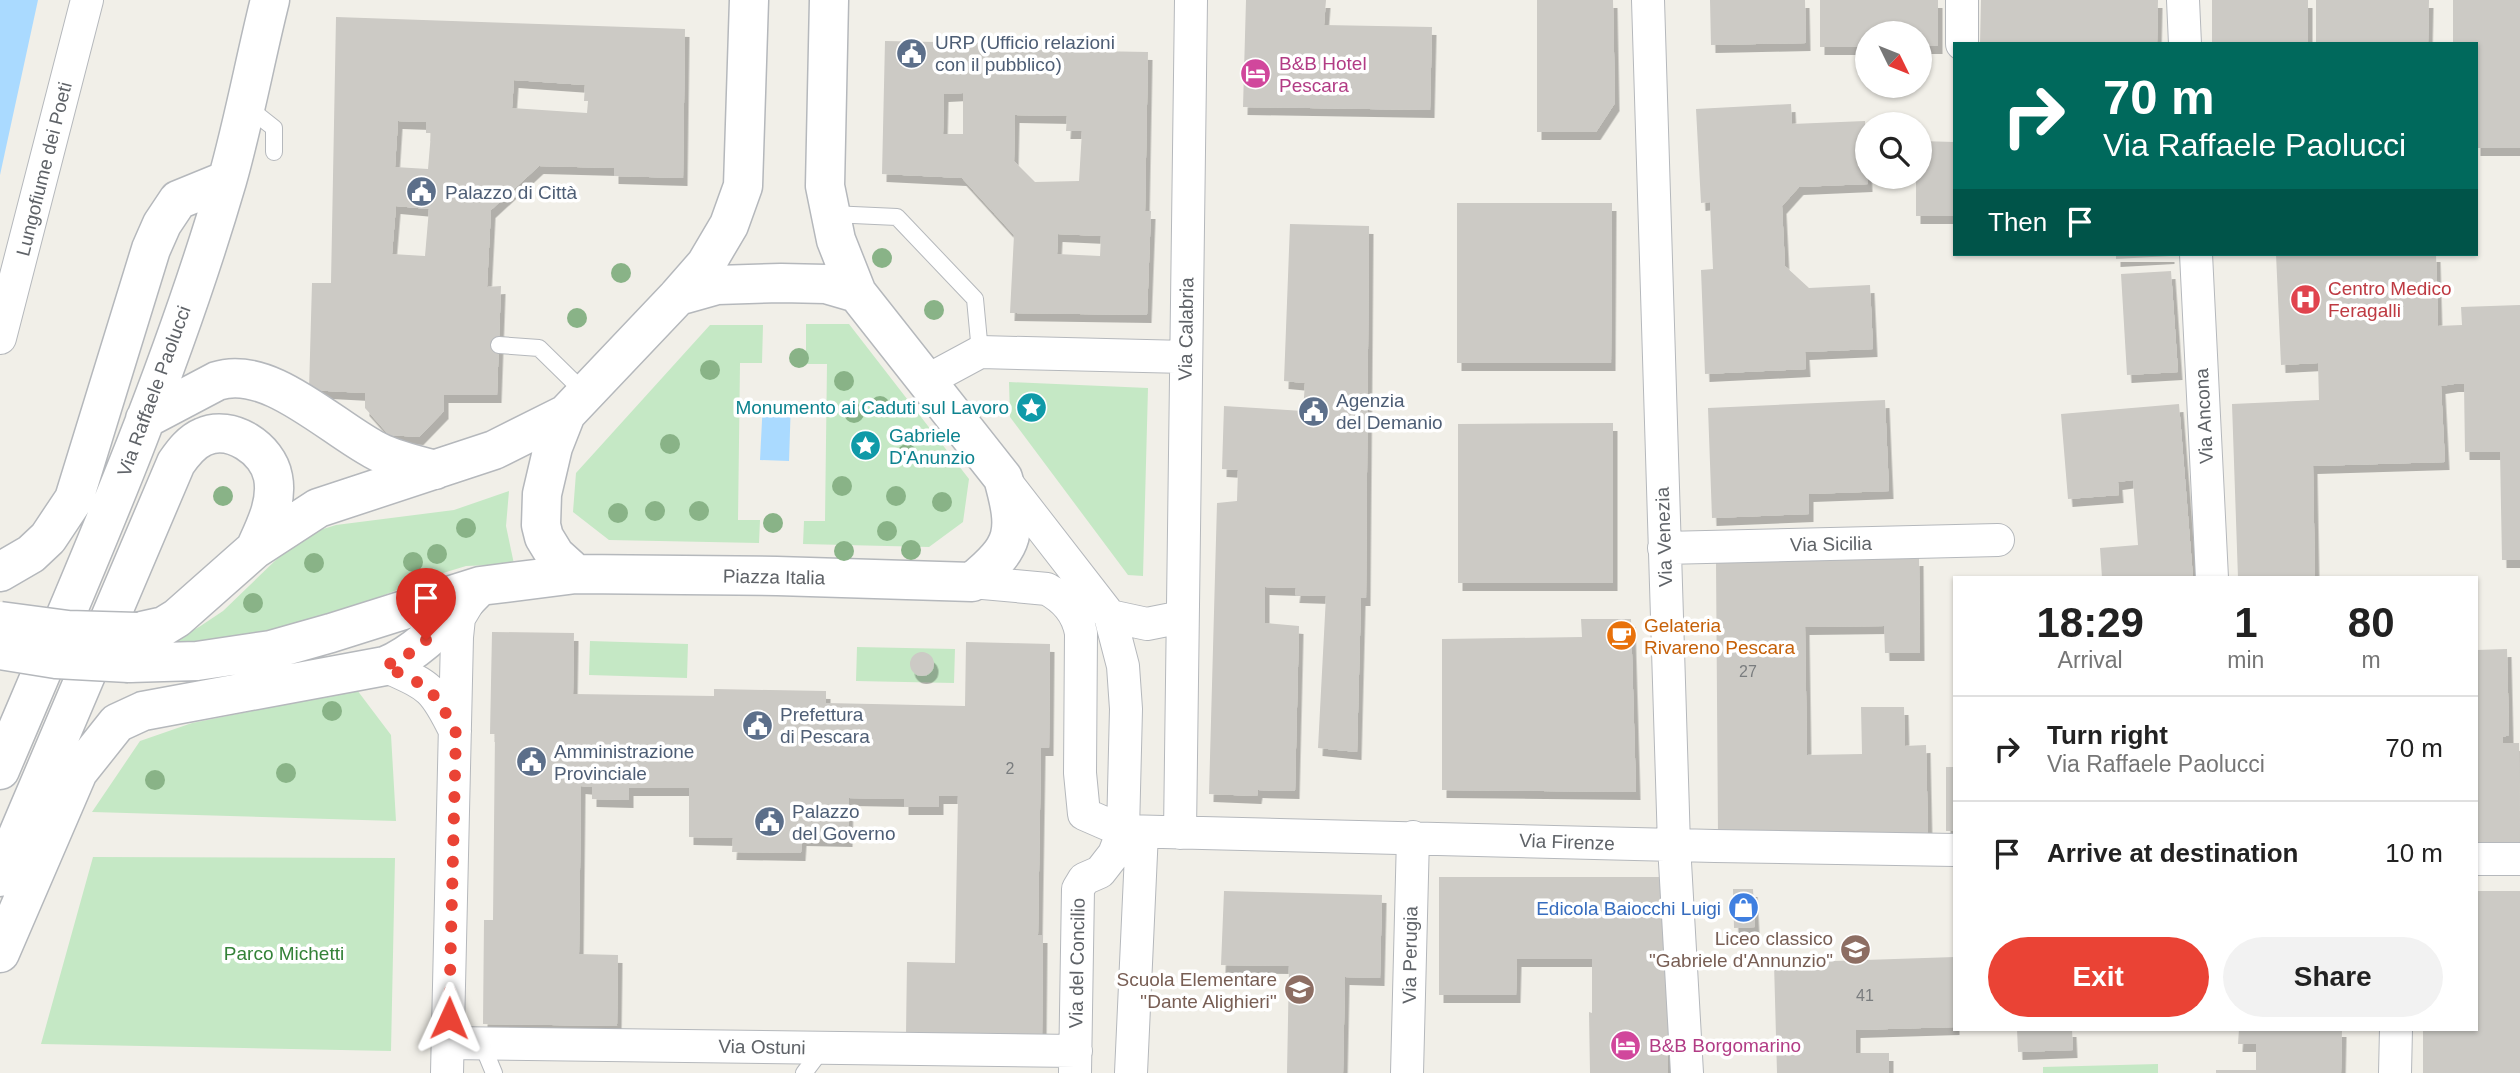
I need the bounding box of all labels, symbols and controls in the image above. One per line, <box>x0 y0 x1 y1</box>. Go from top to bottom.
north arrow <box>1855 21 1932 98</box>
map controls <box>1855 21 1932 189</box>
place label: URP (Ufficio relazioni con il pubblico) <box>935 32 1115 75</box>
public building icon: URP (Ufficio relazioni con il pubblico) <box>895 36 929 70</box>
place label: B&B Hotel Pescara <box>1279 53 1367 96</box>
hotel icon: B&B Hotel Pescara <box>1239 57 1273 91</box>
icon: right <box>1988 70 2079 161</box>
text: 70 m <box>2103 70 2215 124</box>
street label: Lungofiume dei Poeti <box>12 80 76 258</box>
button: search <box>1855 112 1932 189</box>
text: Via Raffaele Paolucci <box>2103 127 2406 163</box>
public building icon: Palazzo di Città <box>405 175 439 209</box>
place label: Palazzo di Città <box>445 182 577 203</box>
icon: arrive <box>2061 203 2099 241</box>
text: Then <box>1988 207 2047 237</box>
street label: Via Calabria <box>1175 277 1197 381</box>
place label: Centro Medico Feragalli <box>2328 278 2452 321</box>
hospital icon: Centro Medico Feragalli <box>2288 282 2322 316</box>
street label: Via Raffaele Paolucci <box>113 303 195 479</box>
street label: Via Ancona <box>2191 367 2217 464</box>
place icon: Monumento ai Caduti sul Lavoro <box>1015 390 1049 424</box>
place label: Agenzia del Demanio <box>1336 390 1443 433</box>
public building icon: Agenzia del Demanio <box>1296 394 1330 428</box>
place label: Monumento ai Caduti sul Lavoro <box>735 397 1009 418</box>
place label: Gabriele D'Anunzio <box>889 425 975 468</box>
place icon: Gabriele D'Anunzio <box>849 429 883 463</box>
street label: Via Venezia <box>1652 486 1676 587</box>
street label: Via Sicilia <box>1790 533 1873 555</box>
street label: Piazza Italia <box>723 566 826 588</box>
pin <box>396 568 456 640</box>
icon: arrive <box>407 579 445 617</box>
text: 18:29 <box>2036 599 2144 646</box>
text: 1 <box>2234 599 2258 646</box>
text: 80 <box>2348 599 2395 646</box>
place label: Gelateria Rivareno Pescara <box>1644 615 1795 658</box>
cafe icon: Gelateria Rivareno Pescara <box>1604 619 1638 653</box>
text: Arrival <box>2058 647 2123 673</box>
text: min <box>2227 647 2264 673</box>
text: m <box>2362 647 2381 673</box>
house number: 27 <box>1739 663 1757 680</box>
place label: Prefettura di Pescara <box>780 704 870 747</box>
public building icon: Prefettura di Pescara <box>740 708 774 742</box>
text: Turn right <box>2047 720 2168 750</box>
icon: right <box>1988 730 2026 768</box>
text: 70 m <box>2385 733 2443 763</box>
place label: Amministrazione Provinciale <box>554 741 694 784</box>
public building icon: Amministrazione Provinciale <box>514 745 548 779</box>
text: Via Raffaele Paolucci <box>2047 751 2265 777</box>
house number: 2 <box>1006 760 1015 777</box>
place label: Palazzo del Governo <box>792 801 896 844</box>
public building icon: Palazzo del Governo <box>752 805 786 839</box>
street label: Via Firenze <box>1519 830 1615 854</box>
icon: arrive <box>1988 835 2026 873</box>
text: Arrive at destination <box>2047 838 2298 868</box>
text: 10 m <box>2385 838 2443 868</box>
shop icon: Edicola Baiocchi Luigi <box>1727 891 1761 925</box>
street label: Via del Concilio <box>1065 898 1089 1028</box>
place label: Edicola Baiocchi Luigi <box>1536 898 1721 919</box>
street label: Via Perugia <box>1399 905 1421 1004</box>
place label: Liceo classico "Gabriele d'Annunzio" <box>1649 928 1833 971</box>
school or university icon: Liceo classico "Gabriele d'Annunzio" <box>1839 932 1873 966</box>
button: Exit <box>1988 937 2209 1017</box>
button: Share <box>2223 937 2443 1017</box>
park label: Parco Michetti <box>224 943 344 964</box>
place label: Scuola Elementare ''Dante Alighieri'' <box>1116 969 1277 1012</box>
school or university icon: Scuola Elementare ''Dante Alighieri'' <box>1283 973 1317 1007</box>
position arrow <box>412 981 486 1055</box>
house number: 41 <box>1856 987 1874 1004</box>
hotel icon: B&B Borgomarino <box>1609 1028 1643 1062</box>
place label: B&B Borgomarino <box>1649 1035 1801 1056</box>
street label: Via Ostuni <box>718 1036 806 1058</box>

